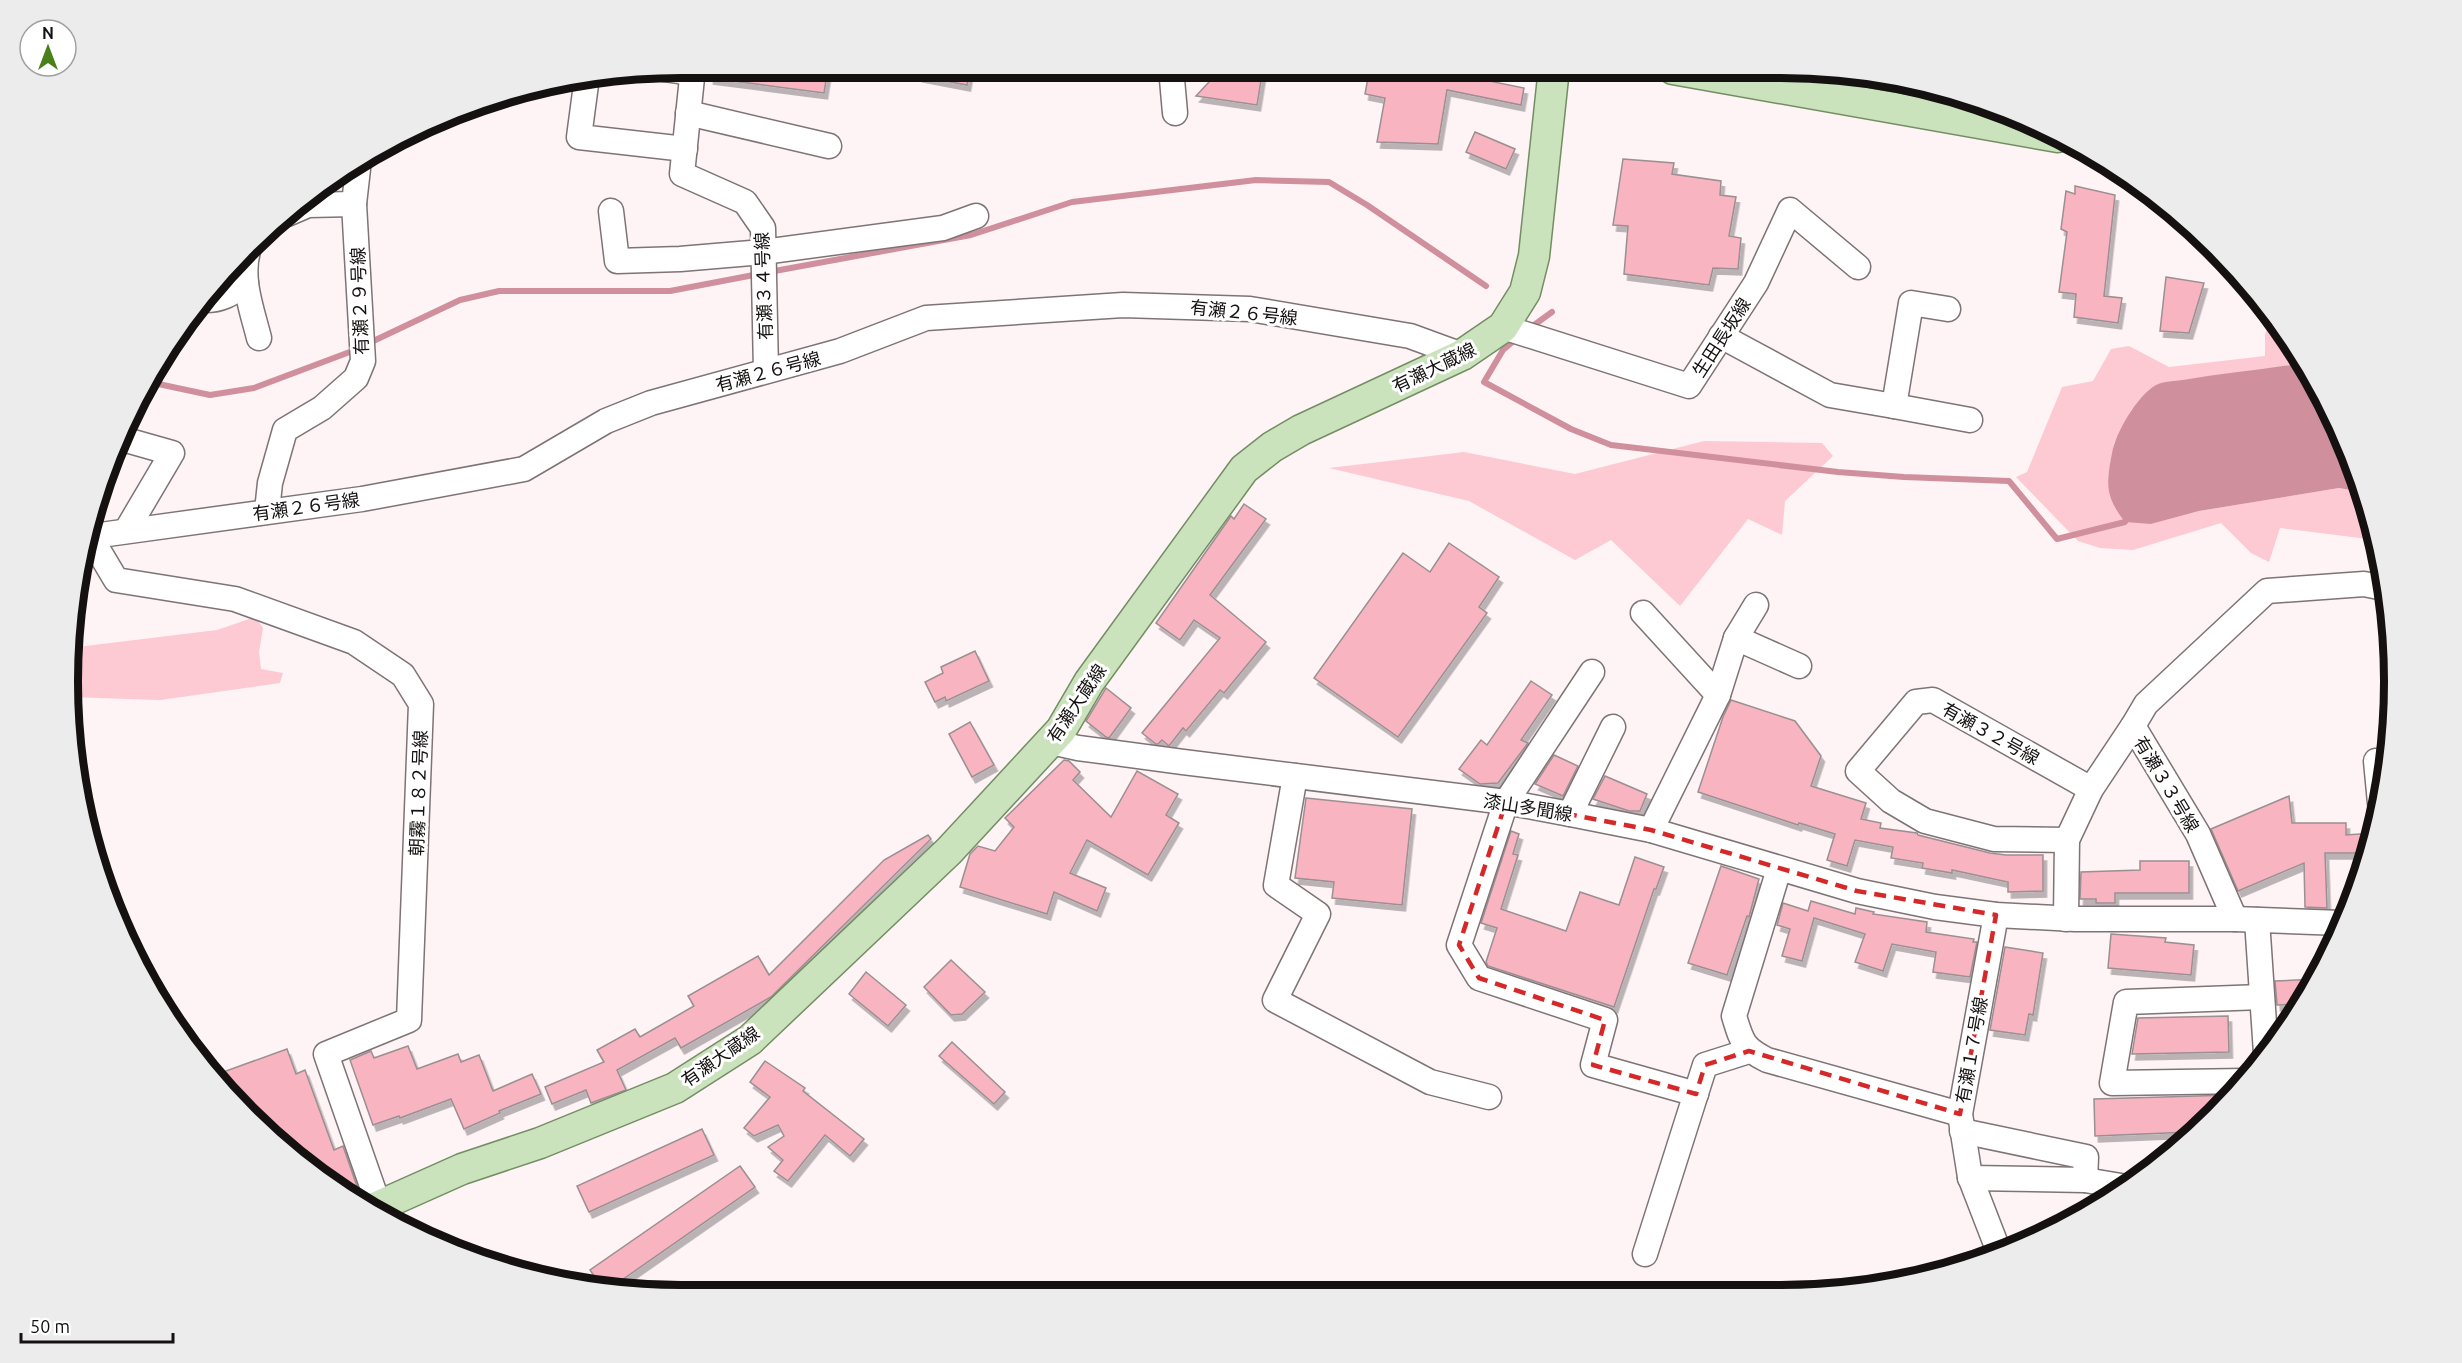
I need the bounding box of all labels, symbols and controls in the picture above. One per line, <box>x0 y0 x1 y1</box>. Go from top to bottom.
north arrow <box>18 18 78 78</box>
text: N <box>42 24 54 42</box>
street label: 有瀬３４号線 <box>751 232 775 340</box>
street label: 有瀬２９号線 <box>347 247 371 355</box>
street label: 生田長坂線 <box>1688 294 1754 380</box>
street label: 有瀬２６号線 <box>1189 296 1299 328</box>
street label: 有瀬大蔵線 <box>1389 338 1479 396</box>
street label: 有瀬２６号線 <box>713 347 823 395</box>
street label: 有瀬２６号線 <box>251 489 361 523</box>
street label: 有瀬大蔵線 <box>1043 660 1109 746</box>
street label: 有瀬３２号線 <box>1939 698 2043 768</box>
street label: 朝霧１８２号線 <box>406 730 430 856</box>
street label: 有瀬３３号線 <box>2131 733 2203 835</box>
street label: 漆山多聞線 <box>1482 790 1574 824</box>
street label: 有瀬１７号線 <box>1952 995 1990 1105</box>
street label: 有瀬大蔵線 <box>677 1022 763 1090</box>
scale bar <box>21 1306 172 1344</box>
text: 50 m <box>30 1316 70 1336</box>

